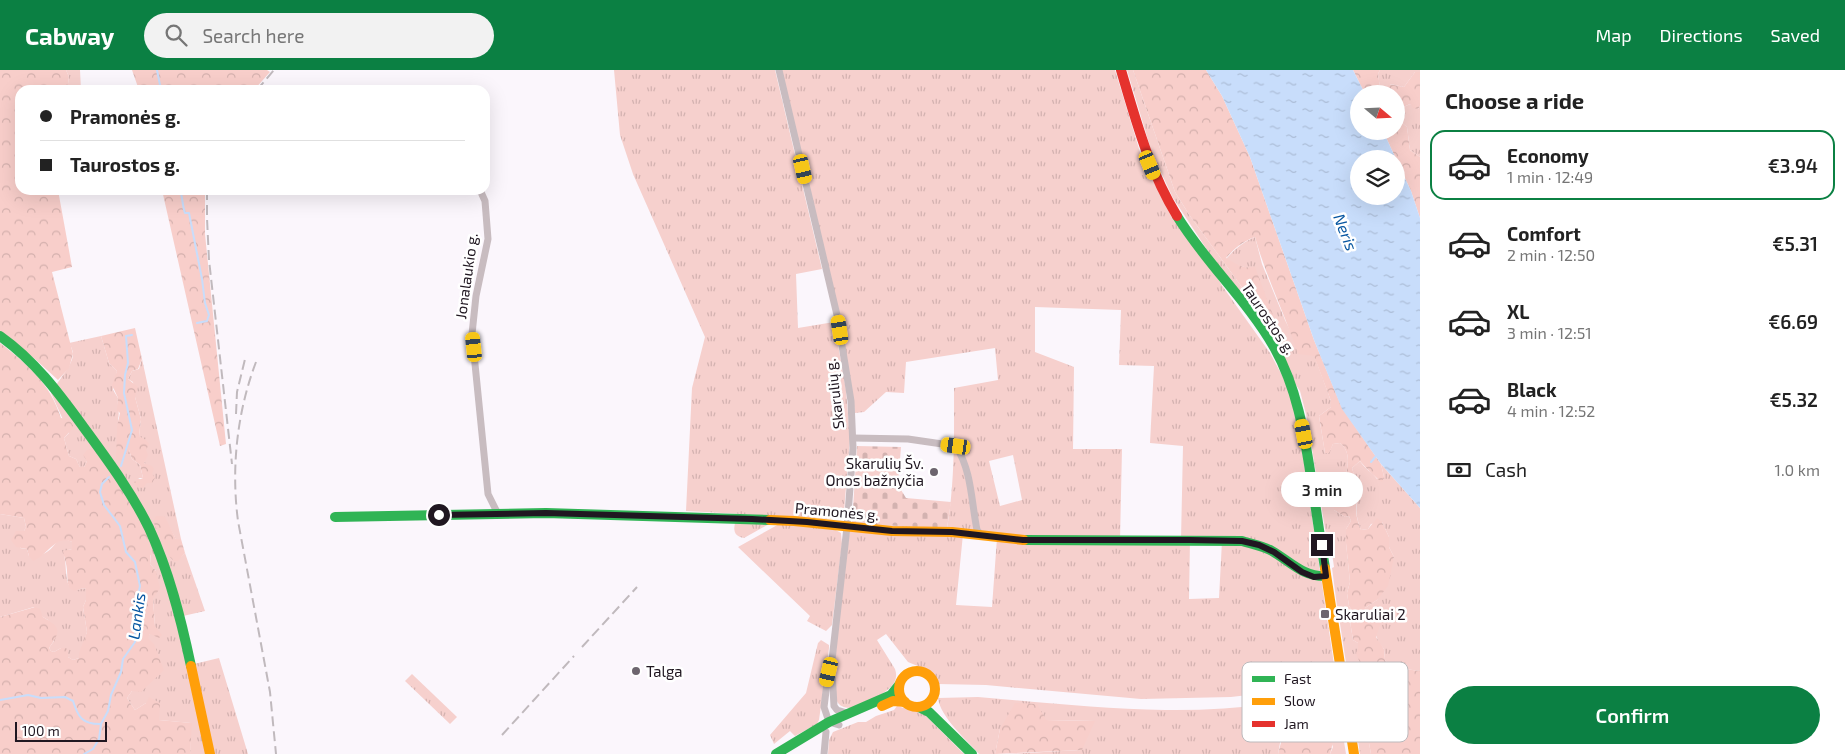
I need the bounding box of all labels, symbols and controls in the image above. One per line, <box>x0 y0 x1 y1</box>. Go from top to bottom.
search box <box>144 13 494 58</box>
text: Cabway <box>25 21 114 50</box>
icon: search <box>162 21 190 49</box>
text: Search here <box>202 24 304 47</box>
text: Map <box>1595 24 1632 46</box>
text: Directions <box>1660 24 1743 46</box>
text: Saved <box>1771 24 1820 46</box>
north arrow <box>1350 85 1405 140</box>
map controls <box>1350 85 1405 205</box>
text: Choose a ride <box>1445 87 1584 113</box>
text: Pramonės g. <box>70 105 181 128</box>
icon: car <box>1447 143 1492 188</box>
text: Economy <box>1507 144 1589 167</box>
car <box>1137 148 1162 182</box>
button: layers <box>1350 150 1405 205</box>
text: Taurostos g. <box>70 153 180 176</box>
car <box>792 153 813 185</box>
text: €3.94 <box>1768 154 1818 177</box>
text: 1 min · 12:49 <box>1507 167 1593 186</box>
water label: Neris <box>1330 211 1362 253</box>
icon: car <box>1447 221 1492 266</box>
text: Comfort <box>1507 222 1581 245</box>
street label: Jonalaukio g. <box>451 232 481 320</box>
text: €5.31 <box>1772 232 1818 255</box>
text: 2 min · 12:50 <box>1507 245 1595 264</box>
street label: Taurostos g. <box>1238 279 1300 357</box>
icon: car <box>1447 299 1492 344</box>
text: XL <box>1507 300 1529 323</box>
text: €6.69 <box>1768 310 1818 333</box>
car <box>830 314 849 346</box>
text: 3 min · 12:51 <box>1507 323 1592 342</box>
car <box>464 331 483 363</box>
street label: Skarulių g. <box>821 358 847 430</box>
icon: car <box>1447 377 1492 422</box>
text: Black <box>1507 378 1557 401</box>
text: €5.32 <box>1769 388 1818 411</box>
text: 4 min · 12:52 <box>1507 401 1595 420</box>
car <box>1293 418 1314 450</box>
car <box>940 436 971 456</box>
place label: Skarulių Šv. Onos bažnyčia <box>825 454 924 489</box>
icon: cash <box>1445 456 1473 484</box>
text: Cash <box>1485 458 1527 481</box>
text: 1.0 km <box>1775 460 1820 479</box>
marker: Skarulių Šv. Onos bažnyčia <box>928 466 940 478</box>
callout: 3 min <box>1281 472 1363 508</box>
text: 3 min <box>1302 480 1342 499</box>
street label: Pramonės g. <box>794 498 880 524</box>
route start <box>428 504 450 526</box>
route end <box>1311 534 1333 556</box>
water label: Lankis <box>123 591 149 641</box>
place label: Skaruliai 2 <box>1335 605 1406 623</box>
marker: Skaruliai 2 <box>1319 608 1331 620</box>
car <box>818 656 839 688</box>
place label: Talga <box>646 662 683 680</box>
legend <box>1242 662 1408 742</box>
marker: Talga <box>630 665 642 677</box>
text: Fast <box>1284 670 1311 687</box>
button: Confirm <box>1445 686 1820 744</box>
text: Slow <box>1284 692 1316 709</box>
text: Jam <box>1284 715 1309 732</box>
scale bar <box>15 719 108 742</box>
text: 100 m <box>22 722 60 739</box>

